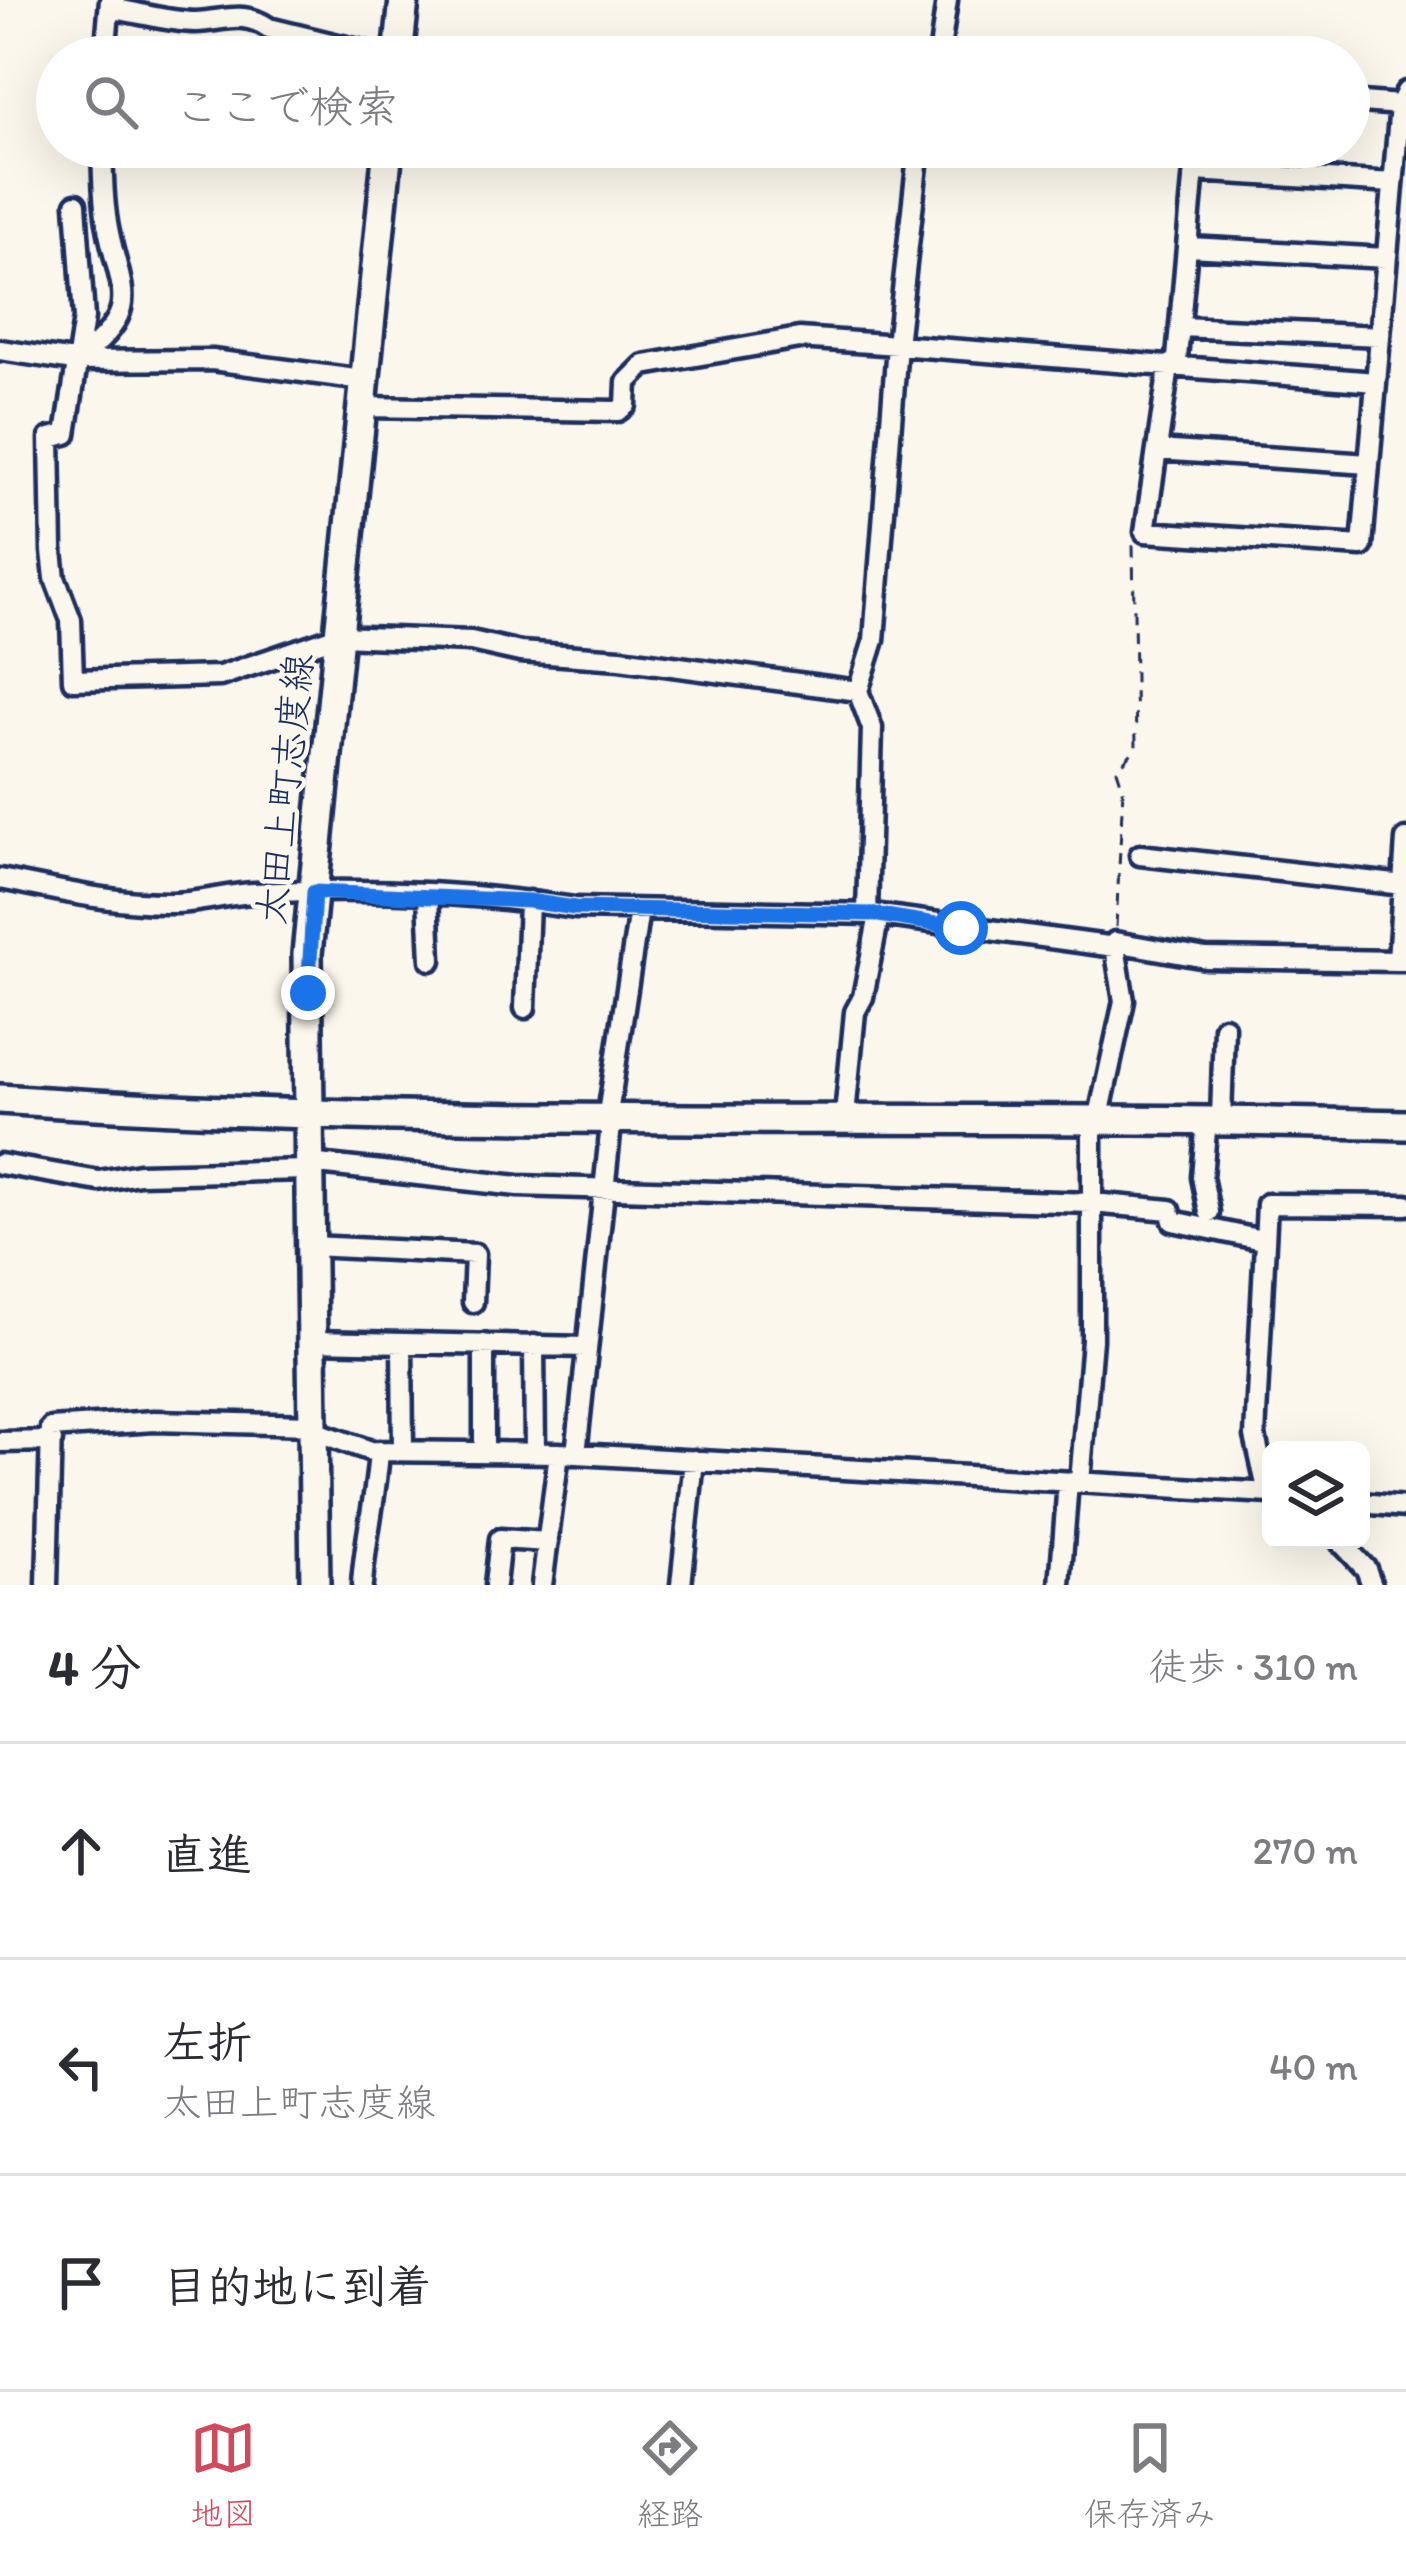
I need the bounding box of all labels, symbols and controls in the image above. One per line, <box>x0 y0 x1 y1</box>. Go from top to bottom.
search box <box>36 36 1370 168</box>
icon: search <box>78 69 144 135</box>
text: ここで検索 <box>174 79 399 133</box>
street label: 太田上町志度線 <box>247 651 322 927</box>
route start <box>934 901 988 955</box>
route end <box>281 966 335 1020</box>
map controls <box>1262 1441 1370 1549</box>
button: layers <box>1262 1441 1370 1549</box>
text: 4 分 <box>48 1637 141 1698</box>
text: 徒歩 · 310 m <box>1148 1643 1358 1690</box>
icon: ahead <box>48 1818 114 1884</box>
text: 直進 <box>162 1827 252 1881</box>
text: 270 m <box>1253 1827 1358 1874</box>
text: 左折 <box>162 2015 252 2069</box>
icon: left <box>48 2034 114 2100</box>
text: 40 m <box>1269 2043 1358 2090</box>
text: 太田上町志度線 <box>162 2079 435 2126</box>
icon: arrive <box>48 2250 114 2316</box>
text: 目的地に到着 <box>162 2259 432 2313</box>
tab: 地図 <box>190 2415 256 2535</box>
tab: 経路 <box>637 2415 703 2535</box>
tab: 保存済み <box>1084 2415 1216 2535</box>

